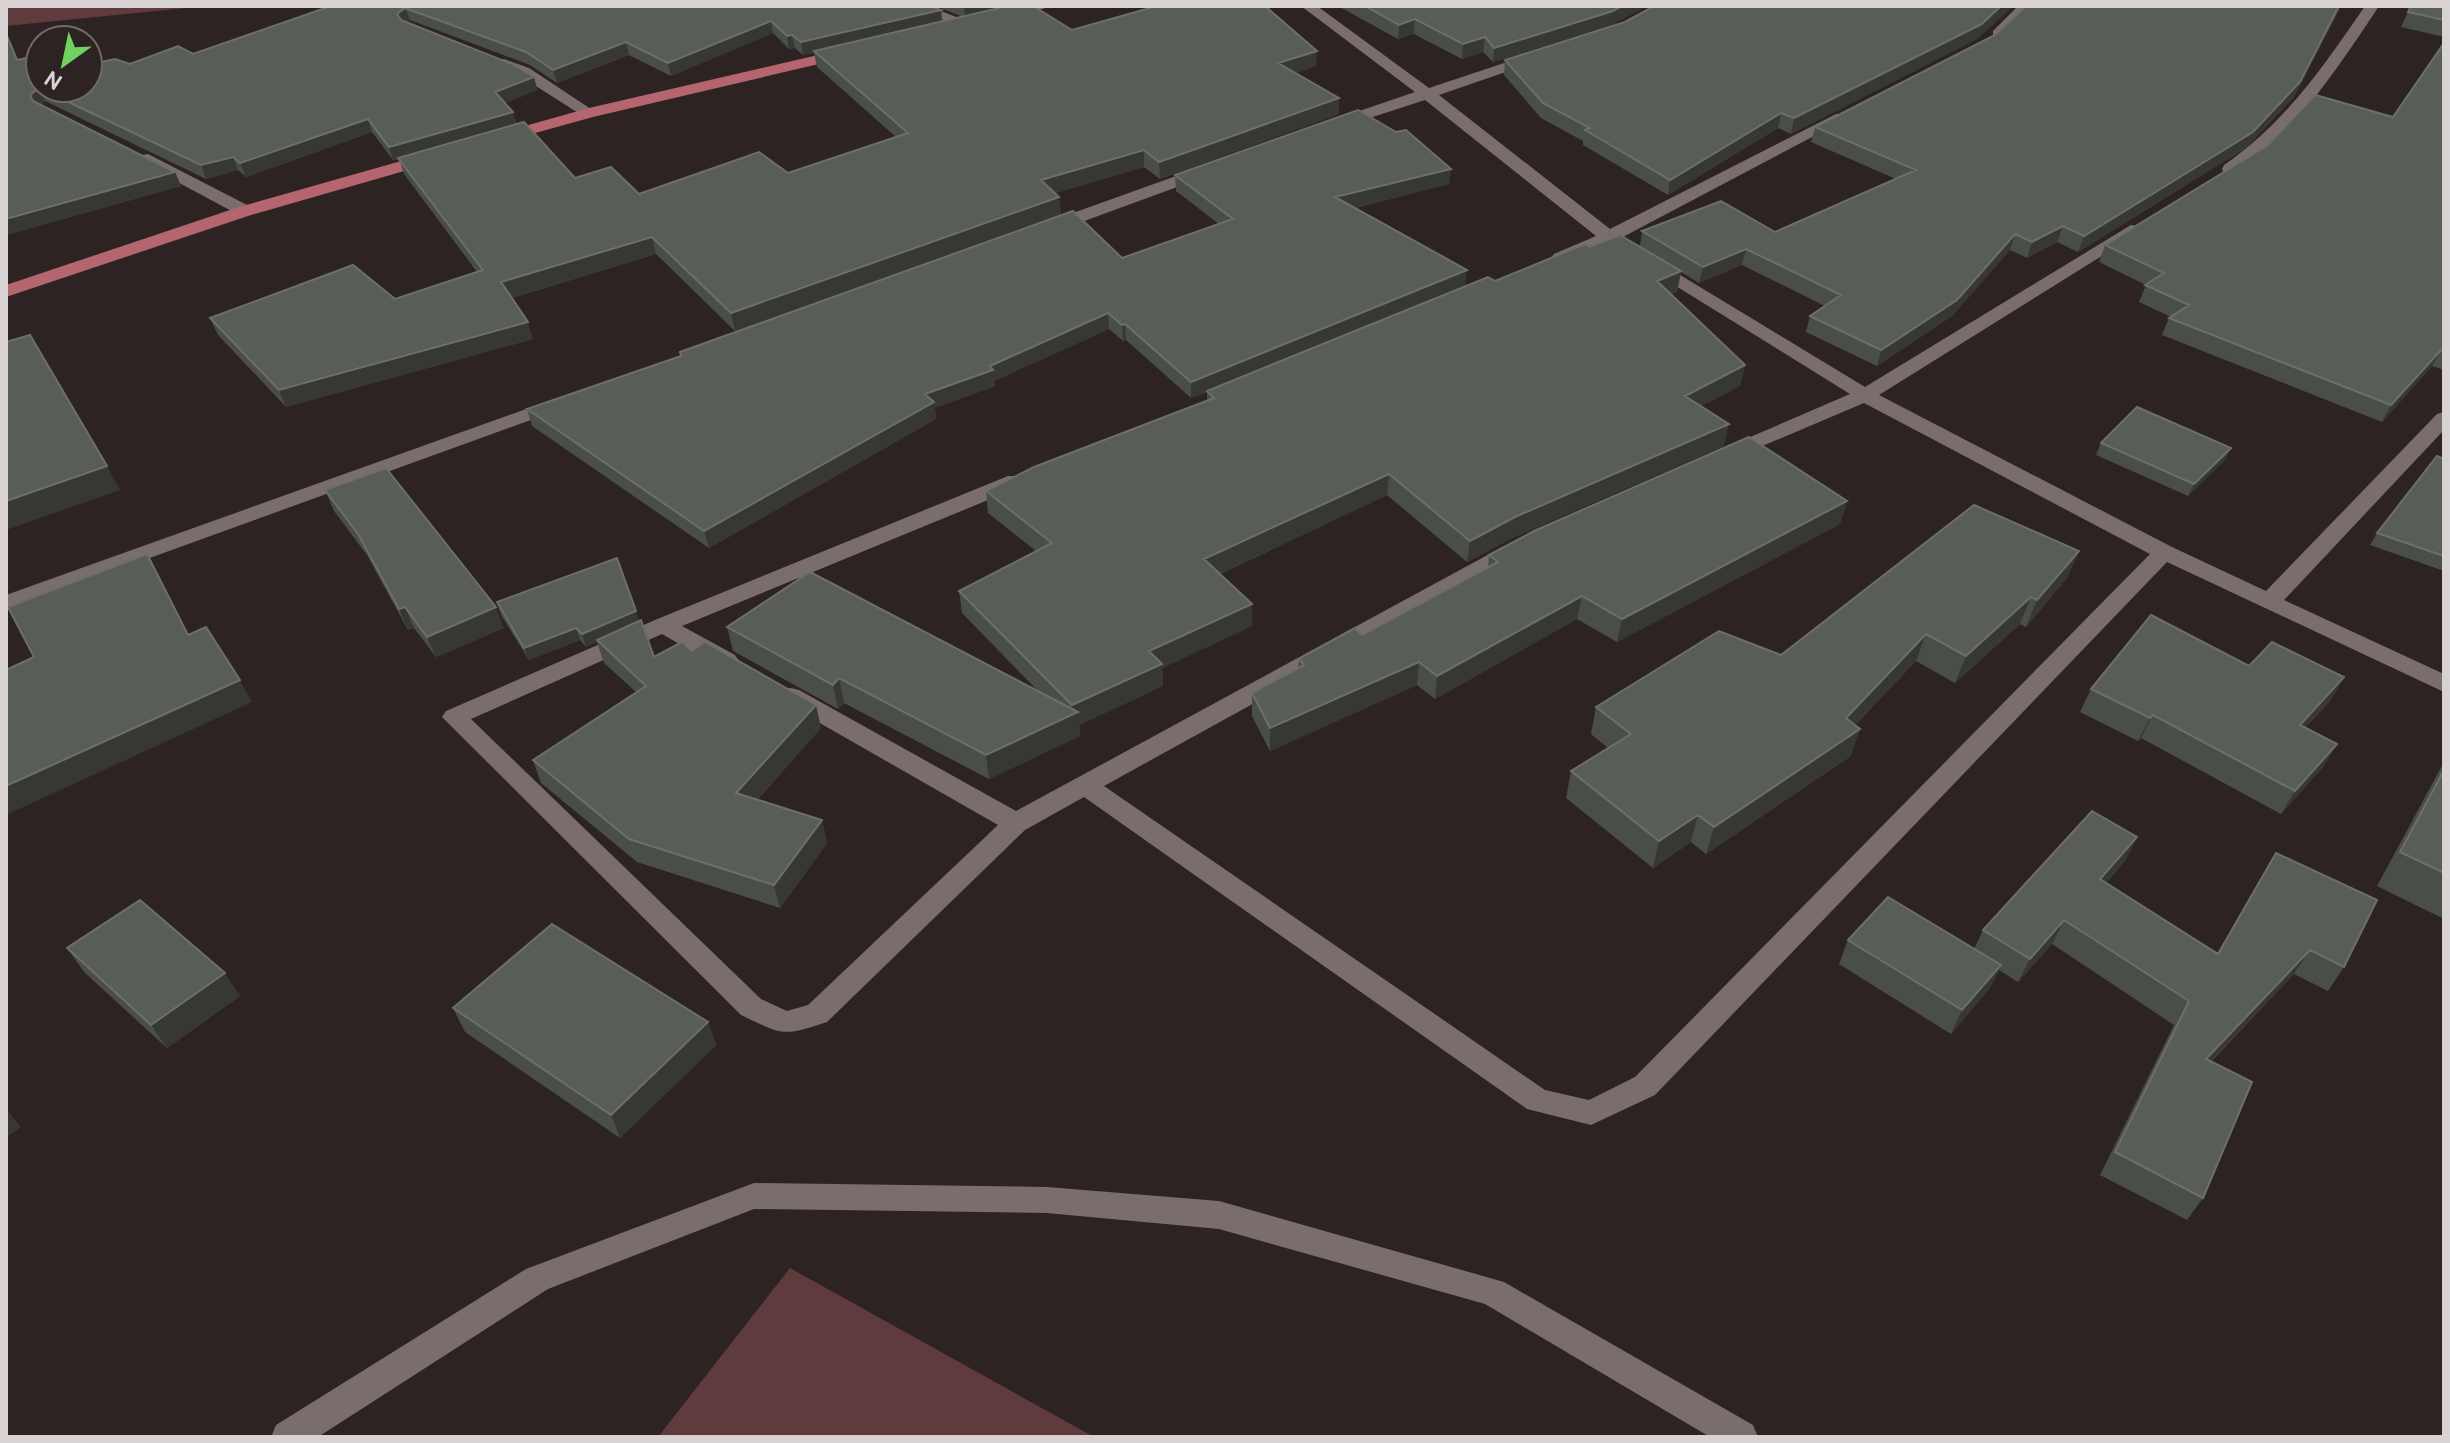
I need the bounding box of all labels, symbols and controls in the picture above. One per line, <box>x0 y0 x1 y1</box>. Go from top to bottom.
north arrow <box>24 24 104 104</box>
text: N <box>40 63 68 94</box>

